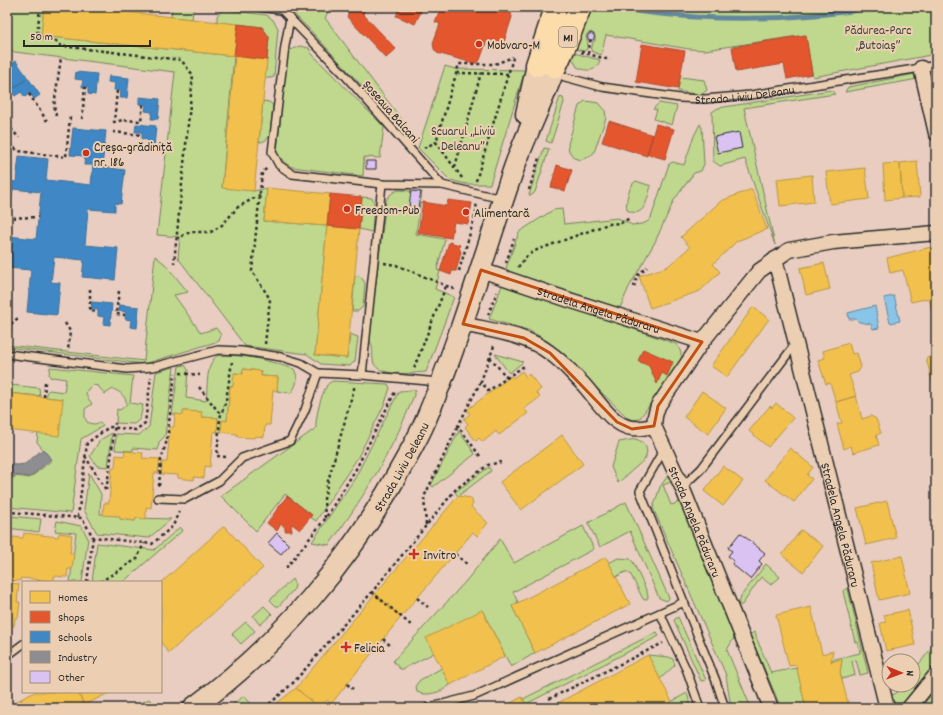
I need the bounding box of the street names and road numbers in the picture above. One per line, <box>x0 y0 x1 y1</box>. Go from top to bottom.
road number: M1 <box>559 27 577 47</box>
street label: Șoseaua Balcani <box>357 77 423 149</box>
street label: Strada Liviu Deleanu <box>694 81 796 111</box>
street label: Stradela Angela Păduraru <box>534 283 662 340</box>
street label: Strada Liviu Deleanu <box>370 420 435 517</box>
street label: Stradela Angela Păduraru <box>814 461 864 590</box>
street label: Strada Angela Păduraru <box>662 463 724 581</box>

